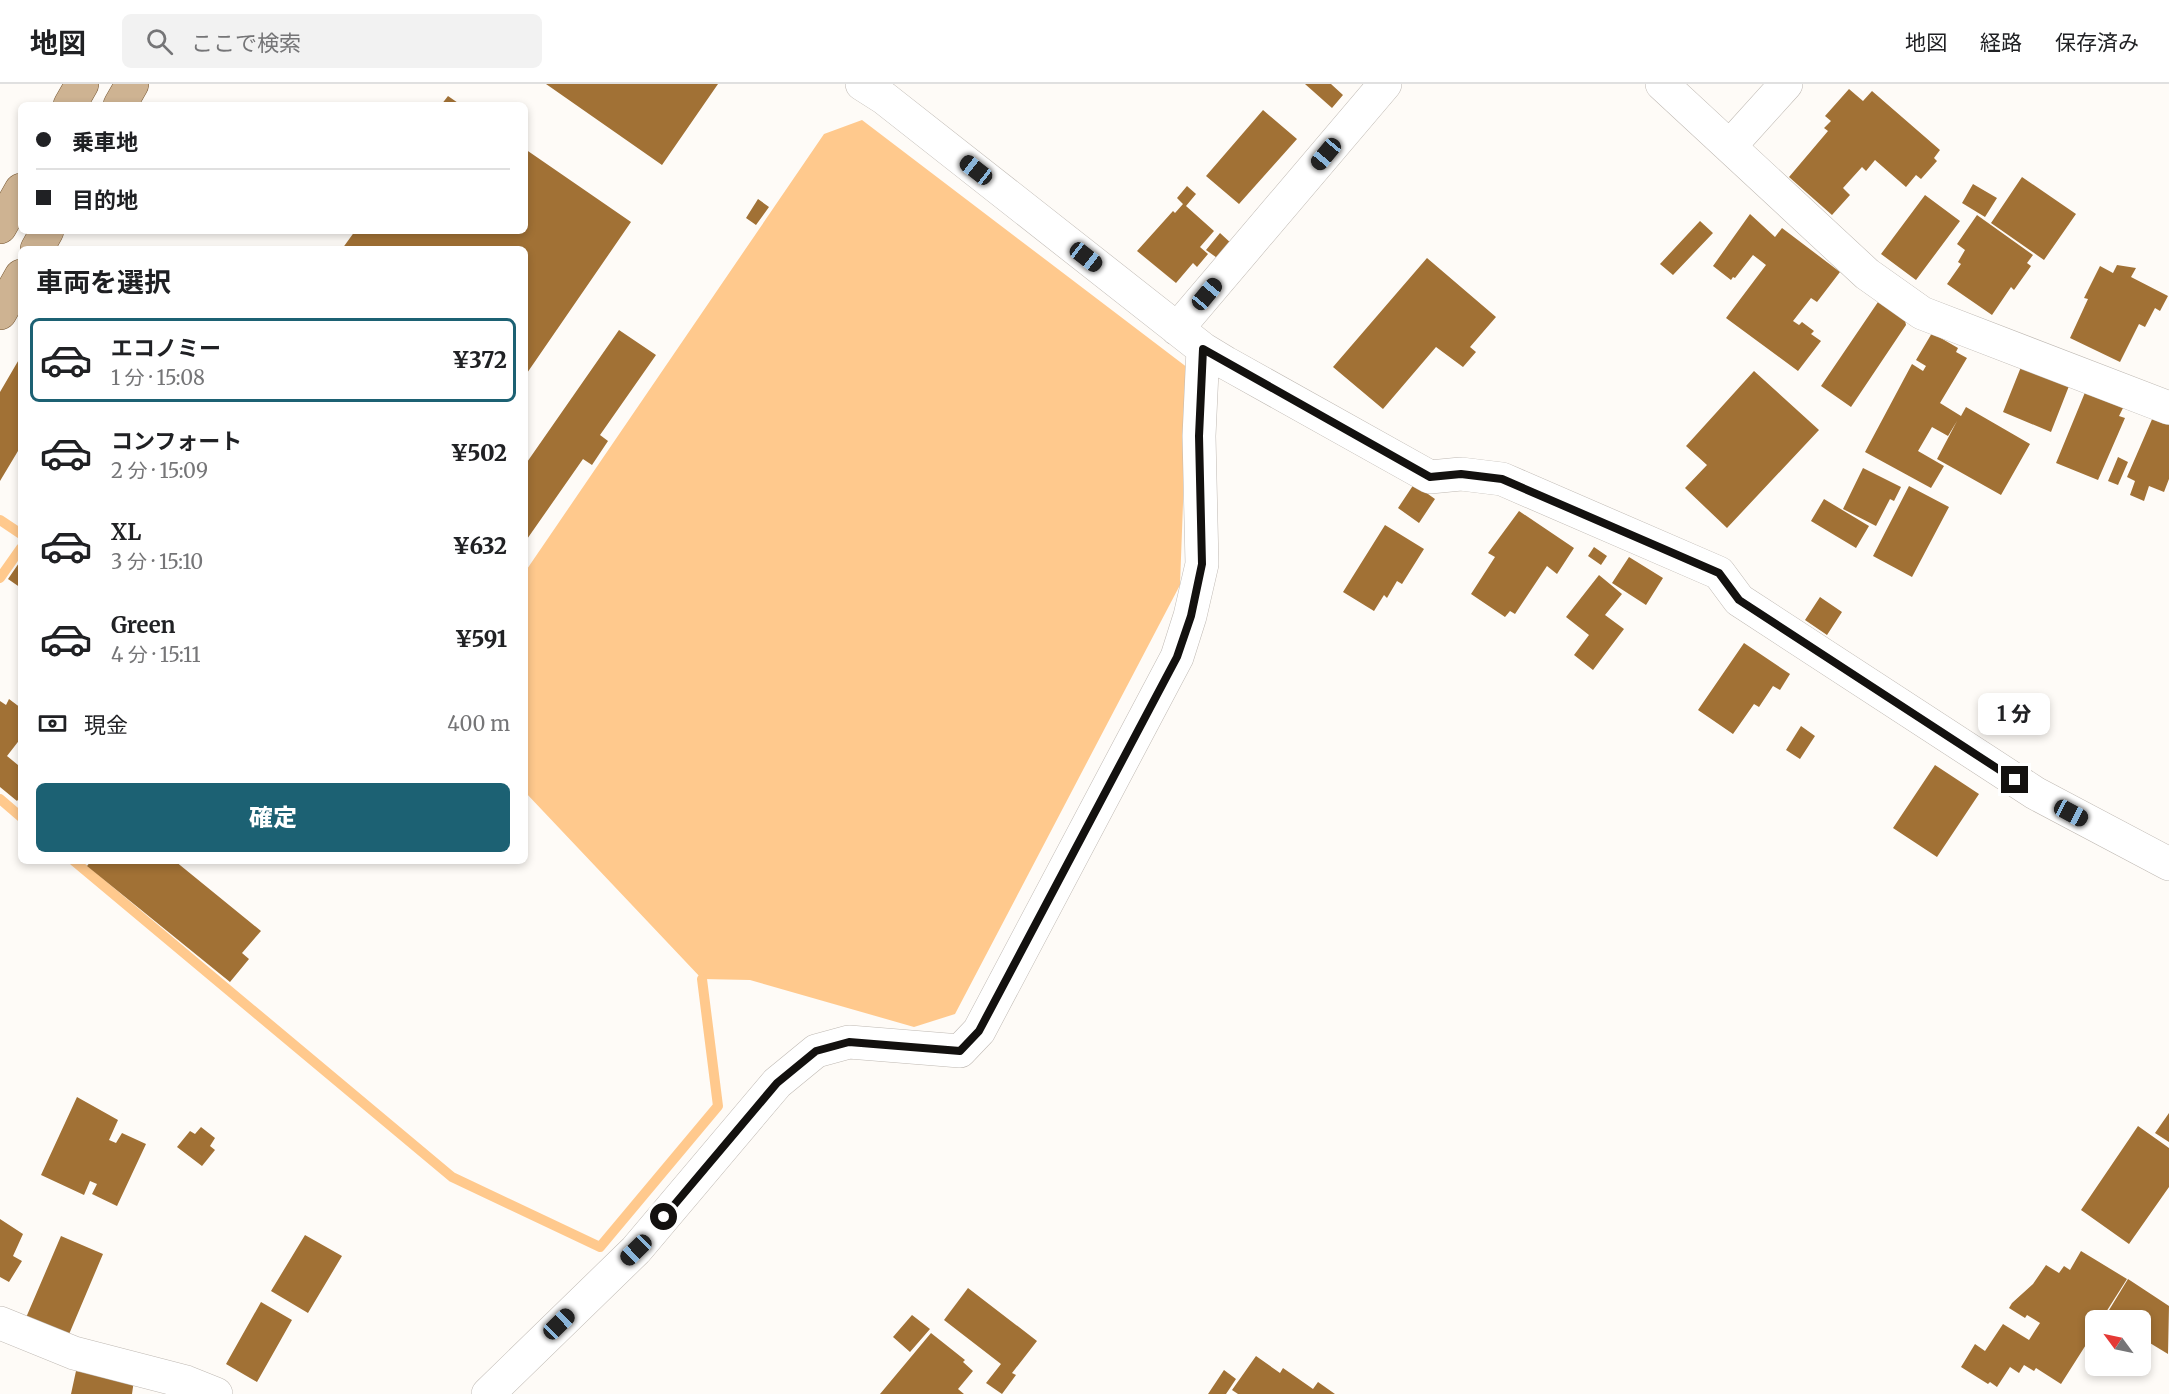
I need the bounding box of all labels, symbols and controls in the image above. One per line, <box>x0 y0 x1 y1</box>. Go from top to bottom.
search box <box>122 14 542 68</box>
text: 地図 <box>30 25 86 61</box>
icon: search <box>143 25 176 58</box>
text: ここで検索 <box>191 29 301 57</box>
text: 地図 <box>1905 29 1947 56</box>
text: 経路 <box>1980 29 2022 56</box>
text: 保存済み <box>2055 29 2139 56</box>
text: 乗車地 <box>72 128 138 156</box>
car <box>1308 134 1344 174</box>
car <box>956 152 996 188</box>
text: 目的地 <box>72 186 138 214</box>
car <box>1066 239 1106 275</box>
text: 車両を選択 <box>36 265 171 299</box>
car <box>1189 274 1225 314</box>
icon: car <box>39 333 93 387</box>
text: エコノミー <box>111 334 221 362</box>
text: ¥372 <box>452 346 507 374</box>
text: 1 分 · 15:08 <box>111 365 205 390</box>
icon: car <box>39 426 93 480</box>
text: コンフォート <box>111 427 242 455</box>
text: ¥502 <box>451 439 507 467</box>
text: 2 分 · 15:09 <box>111 458 208 483</box>
text: XL <box>111 518 141 546</box>
icon: car <box>39 519 93 573</box>
text: ¥632 <box>453 532 507 560</box>
text: 3 分 · 15:10 <box>111 549 203 574</box>
text: Green <box>111 611 175 639</box>
icon: car <box>39 612 93 666</box>
text: ¥591 <box>455 625 507 653</box>
text: 4 分 · 15:11 <box>111 642 201 667</box>
callout: 1 分 <box>1979 693 2051 735</box>
text: 1 分 <box>1997 701 2031 726</box>
icon: cash <box>36 707 69 740</box>
text: 現金 <box>84 711 128 739</box>
text: 400 m <box>447 711 510 736</box>
route end <box>2001 766 2028 793</box>
button: 確定 <box>36 783 510 852</box>
car <box>2051 797 2091 829</box>
route start <box>650 1203 677 1230</box>
car <box>617 1231 655 1269</box>
car <box>540 1305 578 1343</box>
north arrow <box>2085 1310 2151 1376</box>
map controls <box>2085 1310 2151 1376</box>

